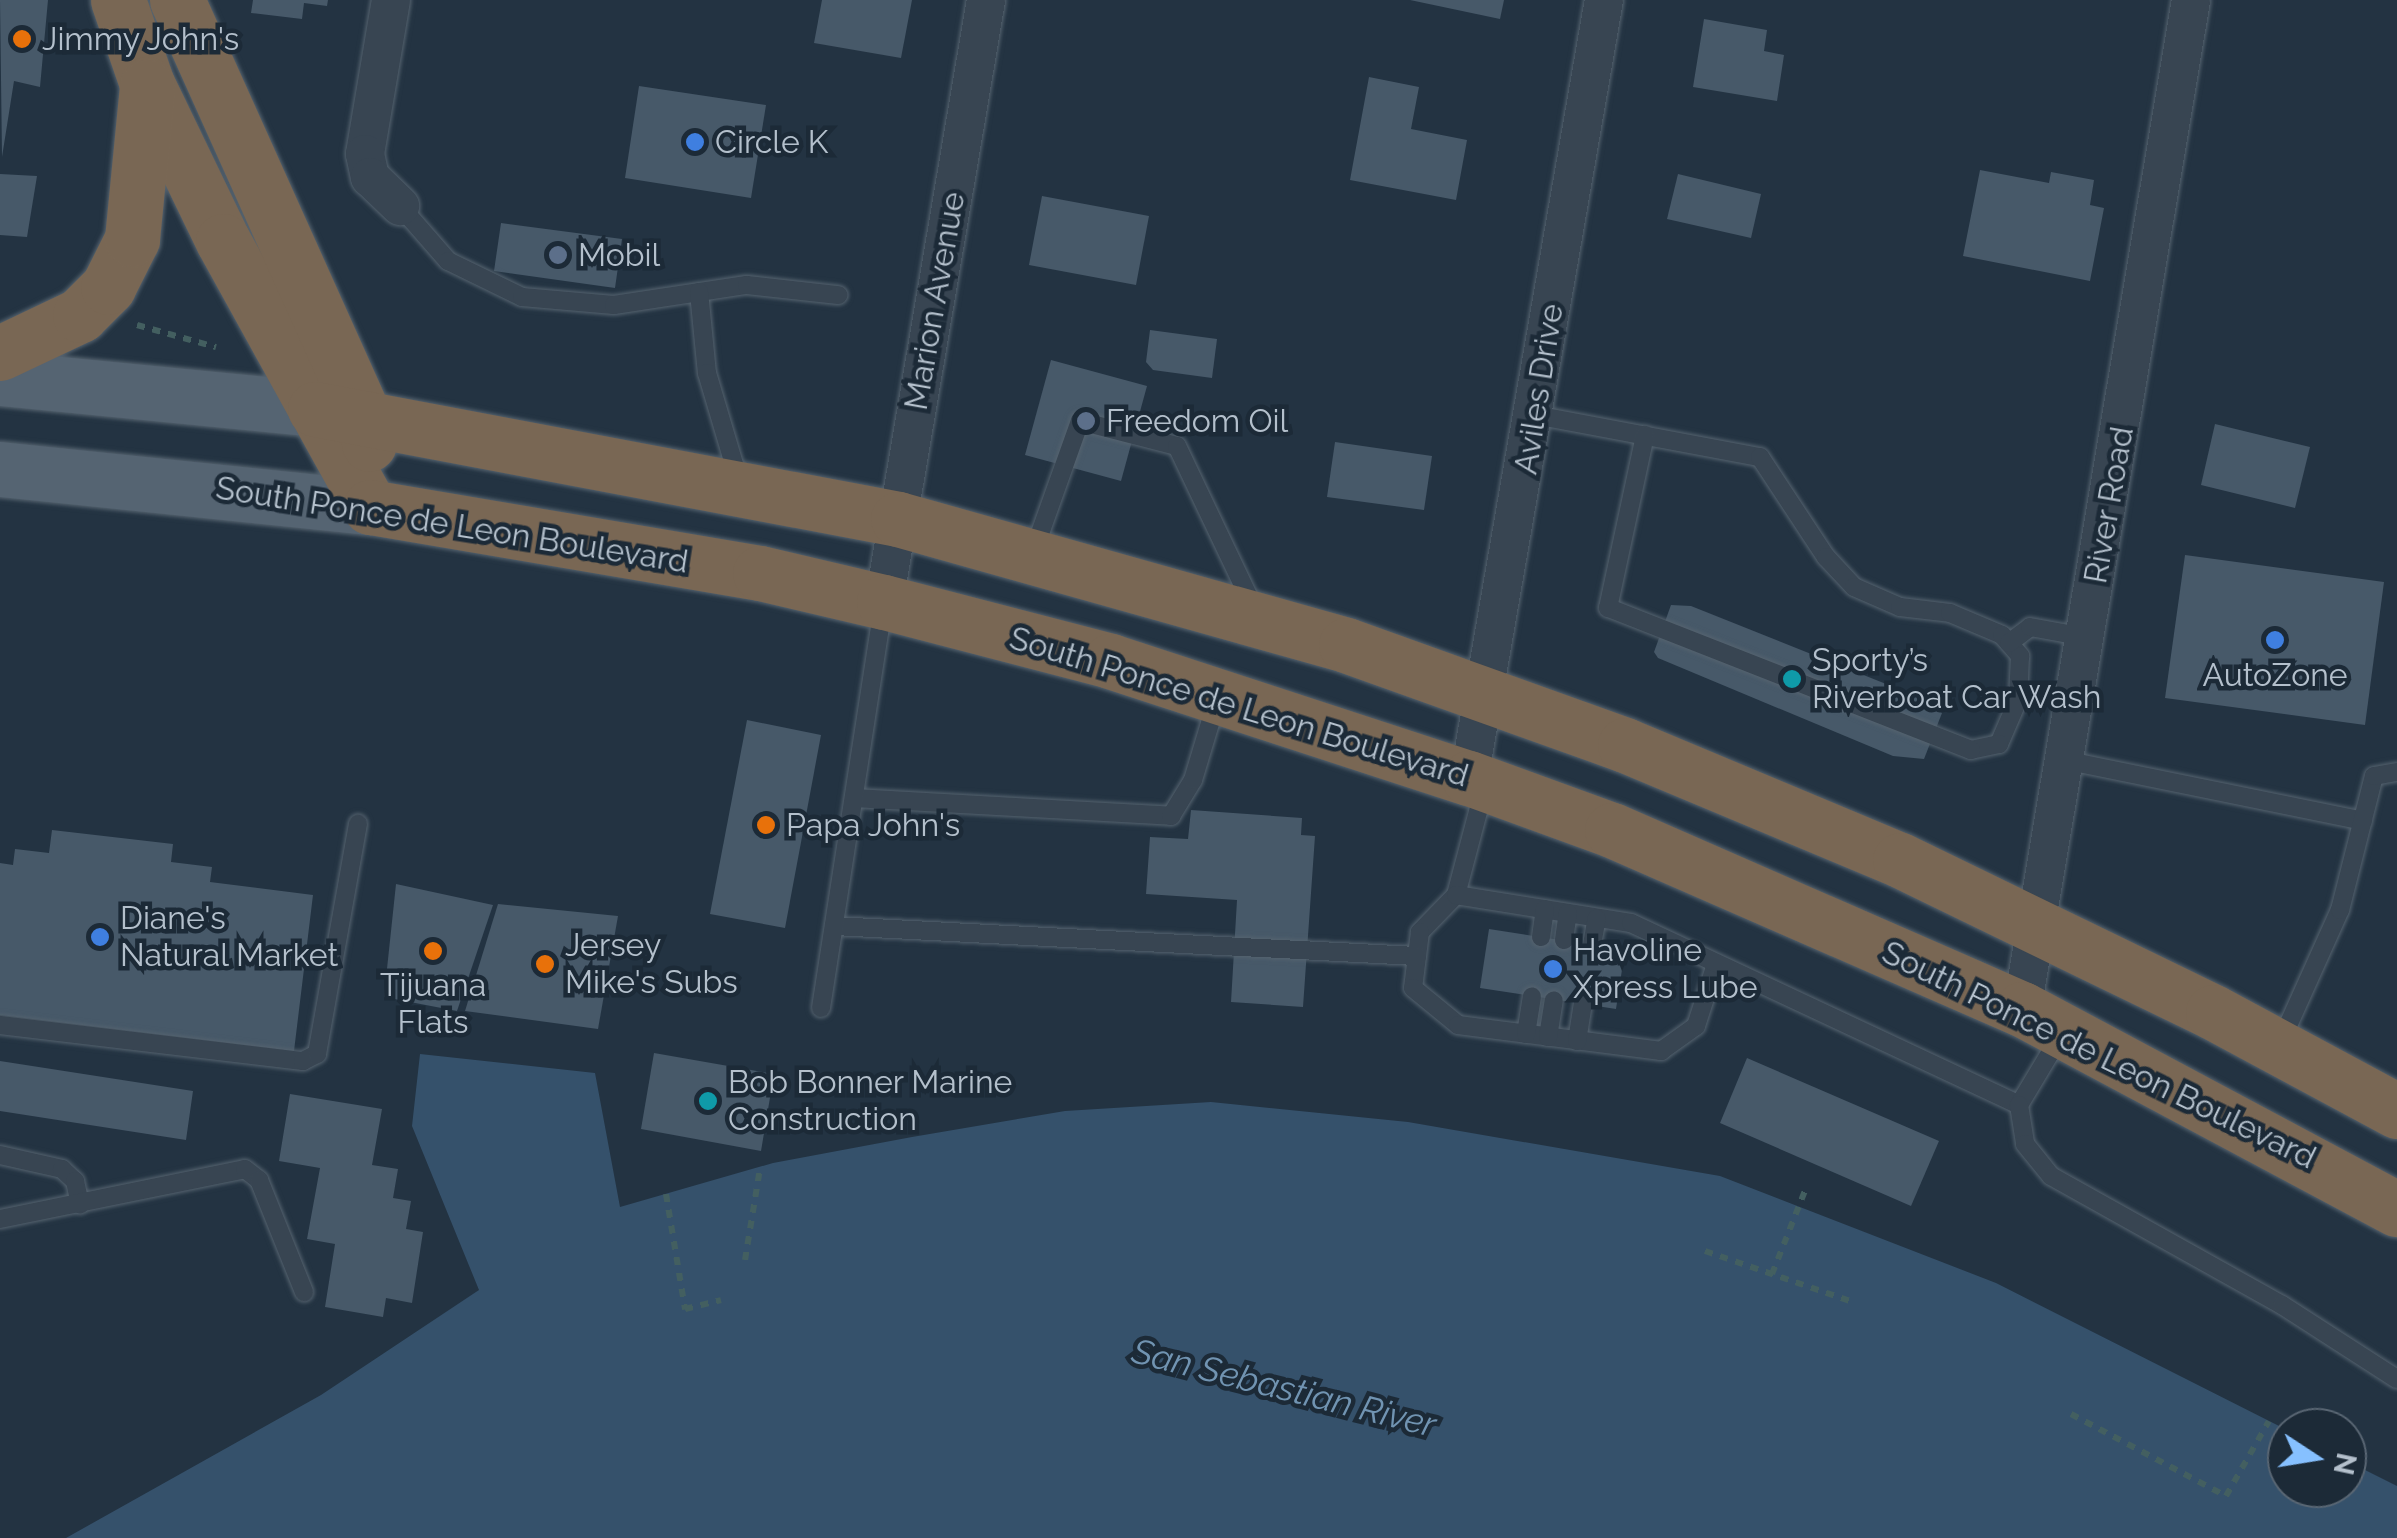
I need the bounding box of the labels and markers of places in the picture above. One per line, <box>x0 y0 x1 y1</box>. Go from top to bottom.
place label: Jimmy John's <box>42 20 241 58</box>
marker: Jimmy John's <box>11 28 33 50</box>
place label: Circle K <box>715 123 828 161</box>
marker: Circle K <box>684 131 706 153</box>
place label: Mobil <box>578 236 660 274</box>
marker: Mobil <box>547 244 569 266</box>
place label: Freedom Oil <box>1106 402 1288 440</box>
marker: Freedom Oil <box>1075 410 1097 432</box>
marker: AutoZone <box>2264 629 2286 651</box>
place label: Sporty’s Riverboat Car Wash <box>1812 642 2103 717</box>
place label: AutoZone <box>2202 656 2348 694</box>
marker: Sporty’s Riverboat Car Wash <box>1781 668 1803 690</box>
place label: Papa John's <box>786 806 961 844</box>
marker: Papa John's <box>755 814 777 836</box>
place label: Diane's Natural Market <box>120 900 339 975</box>
marker: Diane's Natural Market <box>89 926 111 948</box>
place label: Jersey Mike's Subs <box>565 927 738 1002</box>
place label: Havoline Xpress Lube <box>1573 932 1757 1007</box>
marker: Tijuana Flats <box>422 940 444 962</box>
marker: Jersey Mike's Subs <box>534 953 556 975</box>
marker: Havoline Xpress Lube <box>1542 958 1564 980</box>
place label: Tijuana Flats <box>380 967 486 1042</box>
place label: Bob Bonner Marine Construction <box>728 1064 1013 1139</box>
marker: Bob Bonner Marine Construction <box>697 1090 719 1112</box>

